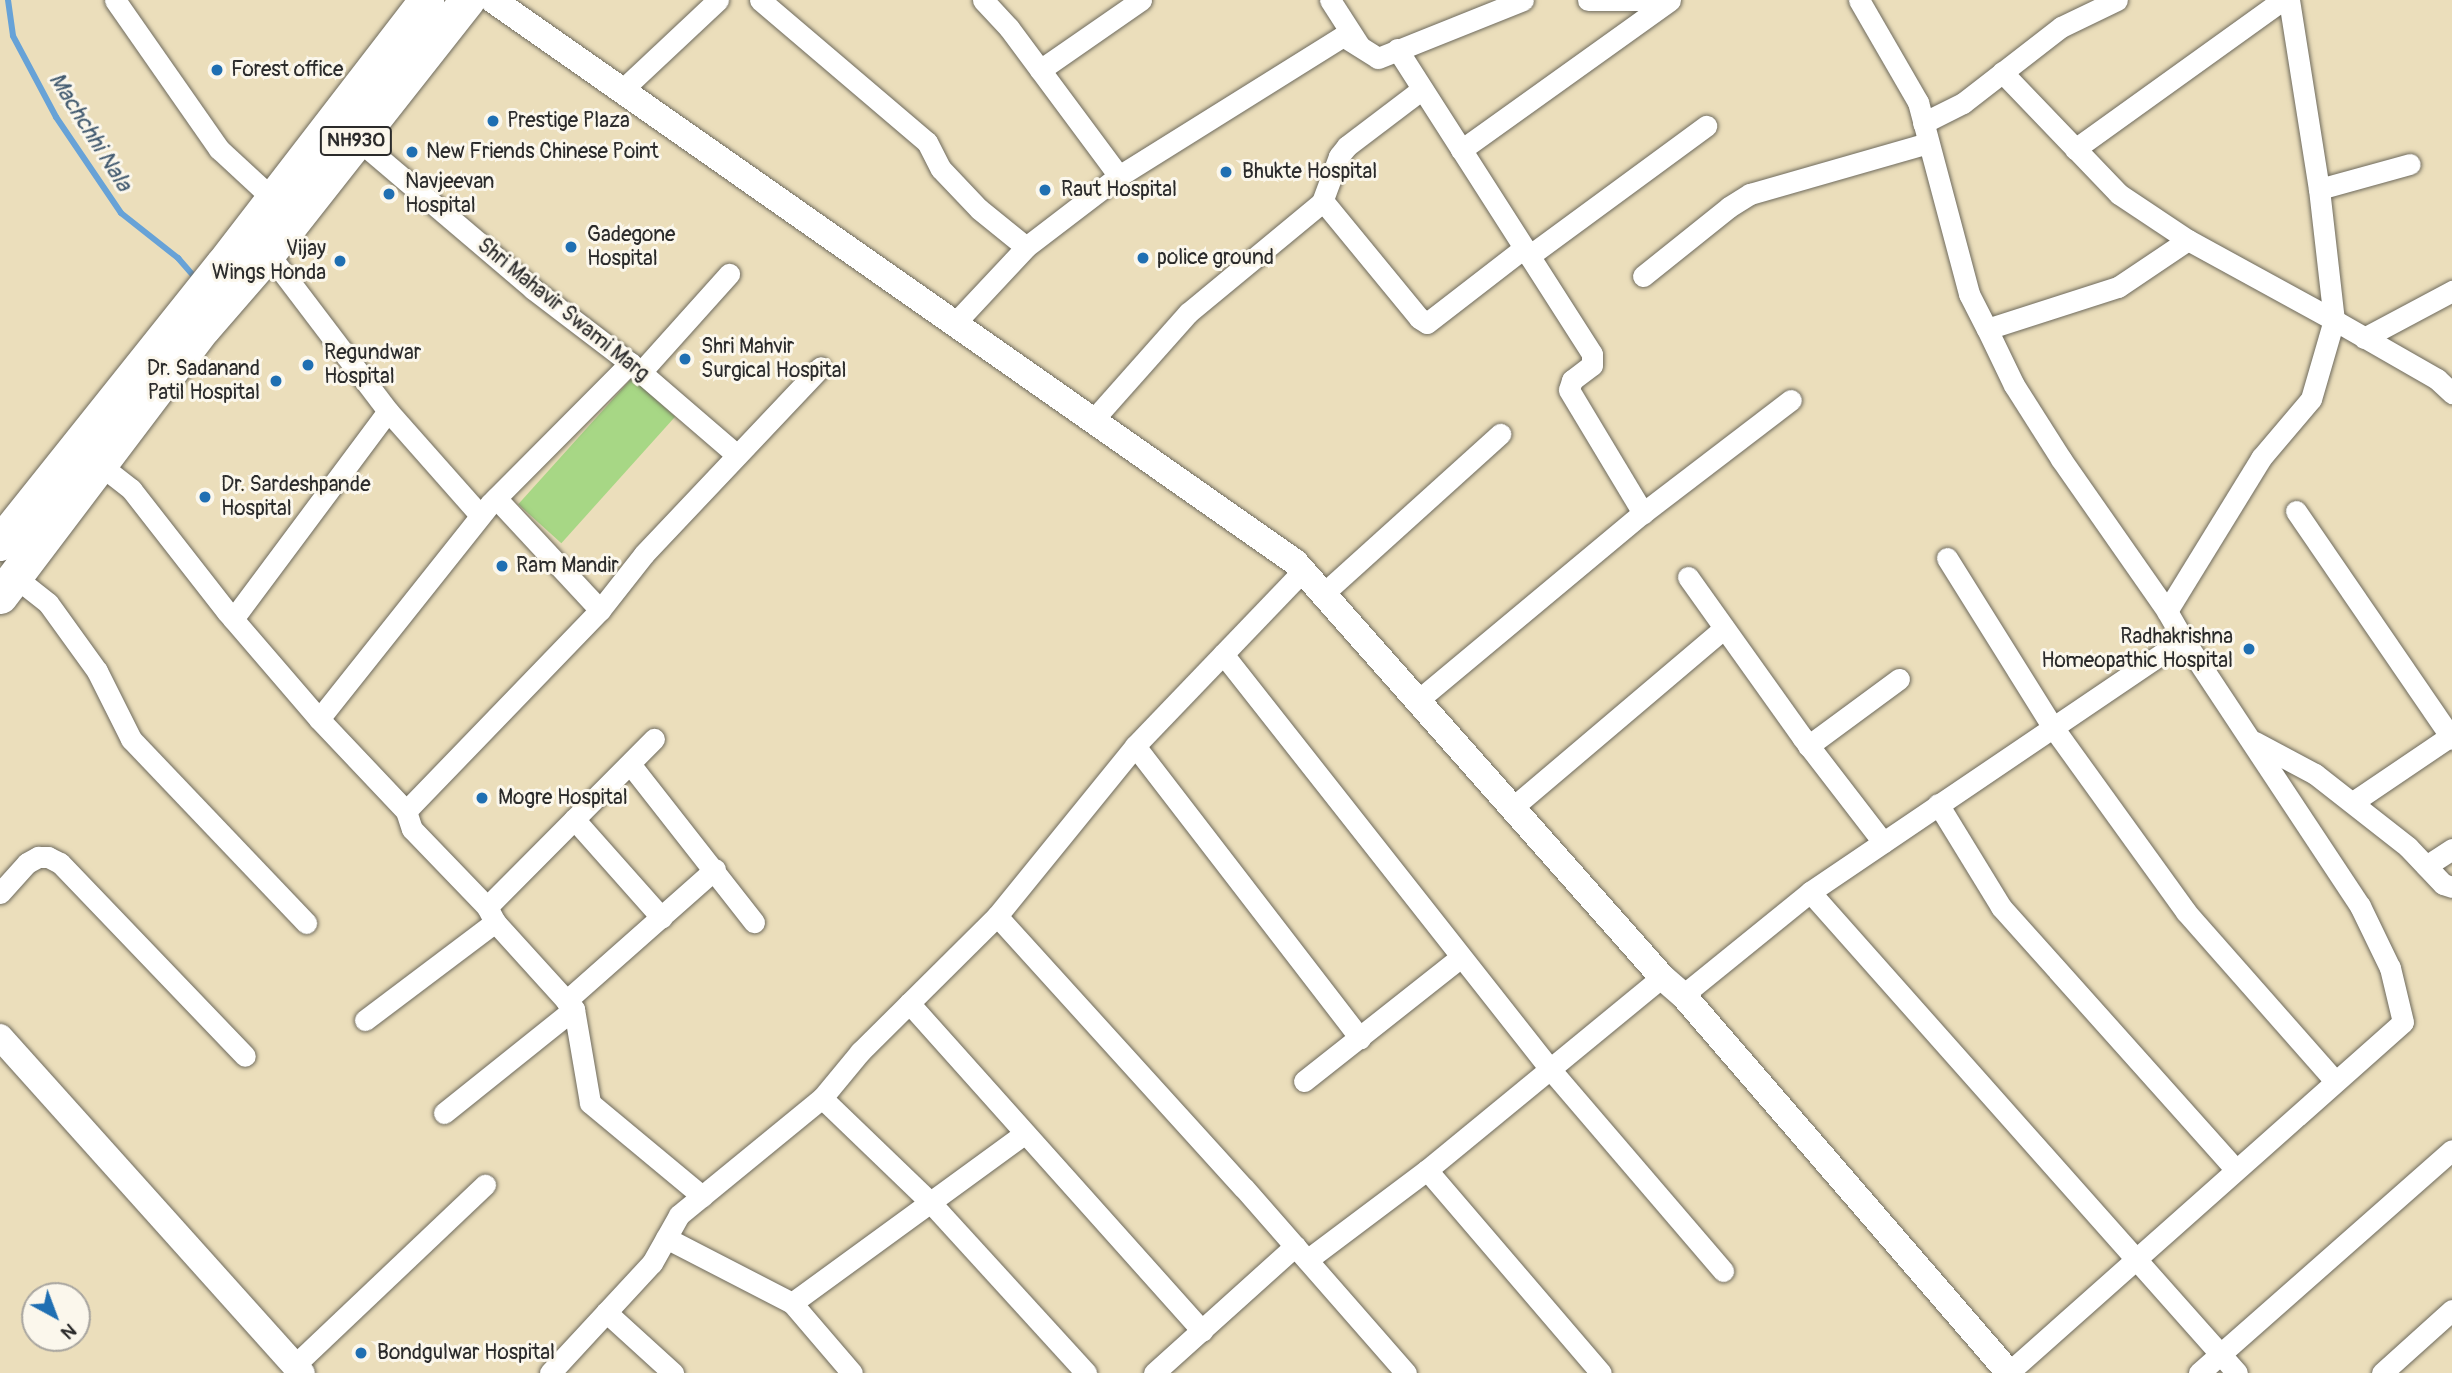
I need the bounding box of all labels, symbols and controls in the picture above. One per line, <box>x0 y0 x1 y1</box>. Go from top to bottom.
place label: Forest office <box>231 57 343 83</box>
marker: Forest office <box>209 62 225 78</box>
water label: Machchhi Nala <box>43 68 137 196</box>
place label: Prestige Plaza <box>507 108 630 134</box>
marker: Prestige Plaza <box>485 113 501 129</box>
road number: NH930 <box>319 125 393 156</box>
place label: New Friends Chinese Point <box>426 139 659 165</box>
marker: New Friends Chinese Point <box>404 144 420 160</box>
place label: Bhukte Hospital <box>1242 159 1377 185</box>
marker: Bhukte Hospital <box>1216 162 1236 182</box>
place label: Navjeevan Hospital <box>405 169 494 219</box>
place label: Raut Hospital <box>1061 177 1177 203</box>
marker: Raut Hospital <box>1035 180 1055 200</box>
marker: Navjeevan Hospital <box>379 184 399 204</box>
place label: Gadegone Hospital <box>587 222 675 272</box>
street label: Shri Mahavir Swami Marg <box>472 233 654 387</box>
place label: Vijay Wings Honda <box>212 236 326 286</box>
marker: Gadegone Hospital <box>561 237 581 257</box>
place label: police ground <box>1157 245 1274 271</box>
marker: police ground <box>1135 250 1151 266</box>
marker: Vijay Wings Honda <box>332 253 348 269</box>
place label: Shri Mahvir Surgical Hospital <box>701 334 846 384</box>
place label: Regundwar Hospital <box>324 340 421 390</box>
marker: Shri Mahvir Surgical Hospital <box>675 349 695 369</box>
marker: Regundwar Hospital <box>298 355 318 375</box>
place label: Dr. Sadanand Patil Hospital <box>147 356 260 406</box>
marker: Dr. Sadanand Patil Hospital <box>266 371 286 391</box>
place label: Dr. Sardeshpande Hospital <box>221 472 371 522</box>
marker: Dr. Sardeshpande Hospital <box>195 487 215 507</box>
place label: Ram Mandir <box>516 553 619 579</box>
marker: Ram Mandir <box>494 558 510 574</box>
place label: Radhakrishna Homeopathic Hospital <box>2041 624 2233 674</box>
marker: Radhakrishna Homeopathic Hospital <box>2239 639 2259 659</box>
place label: Mogre Hospital <box>498 785 628 811</box>
marker: Mogre Hospital <box>472 788 492 808</box>
north arrow <box>21 1282 91 1352</box>
text: N <box>56 1318 81 1345</box>
place label: Bondgulwar Hospital <box>377 1340 555 1366</box>
marker: Bondgulwar Hospital <box>351 1343 371 1363</box>

